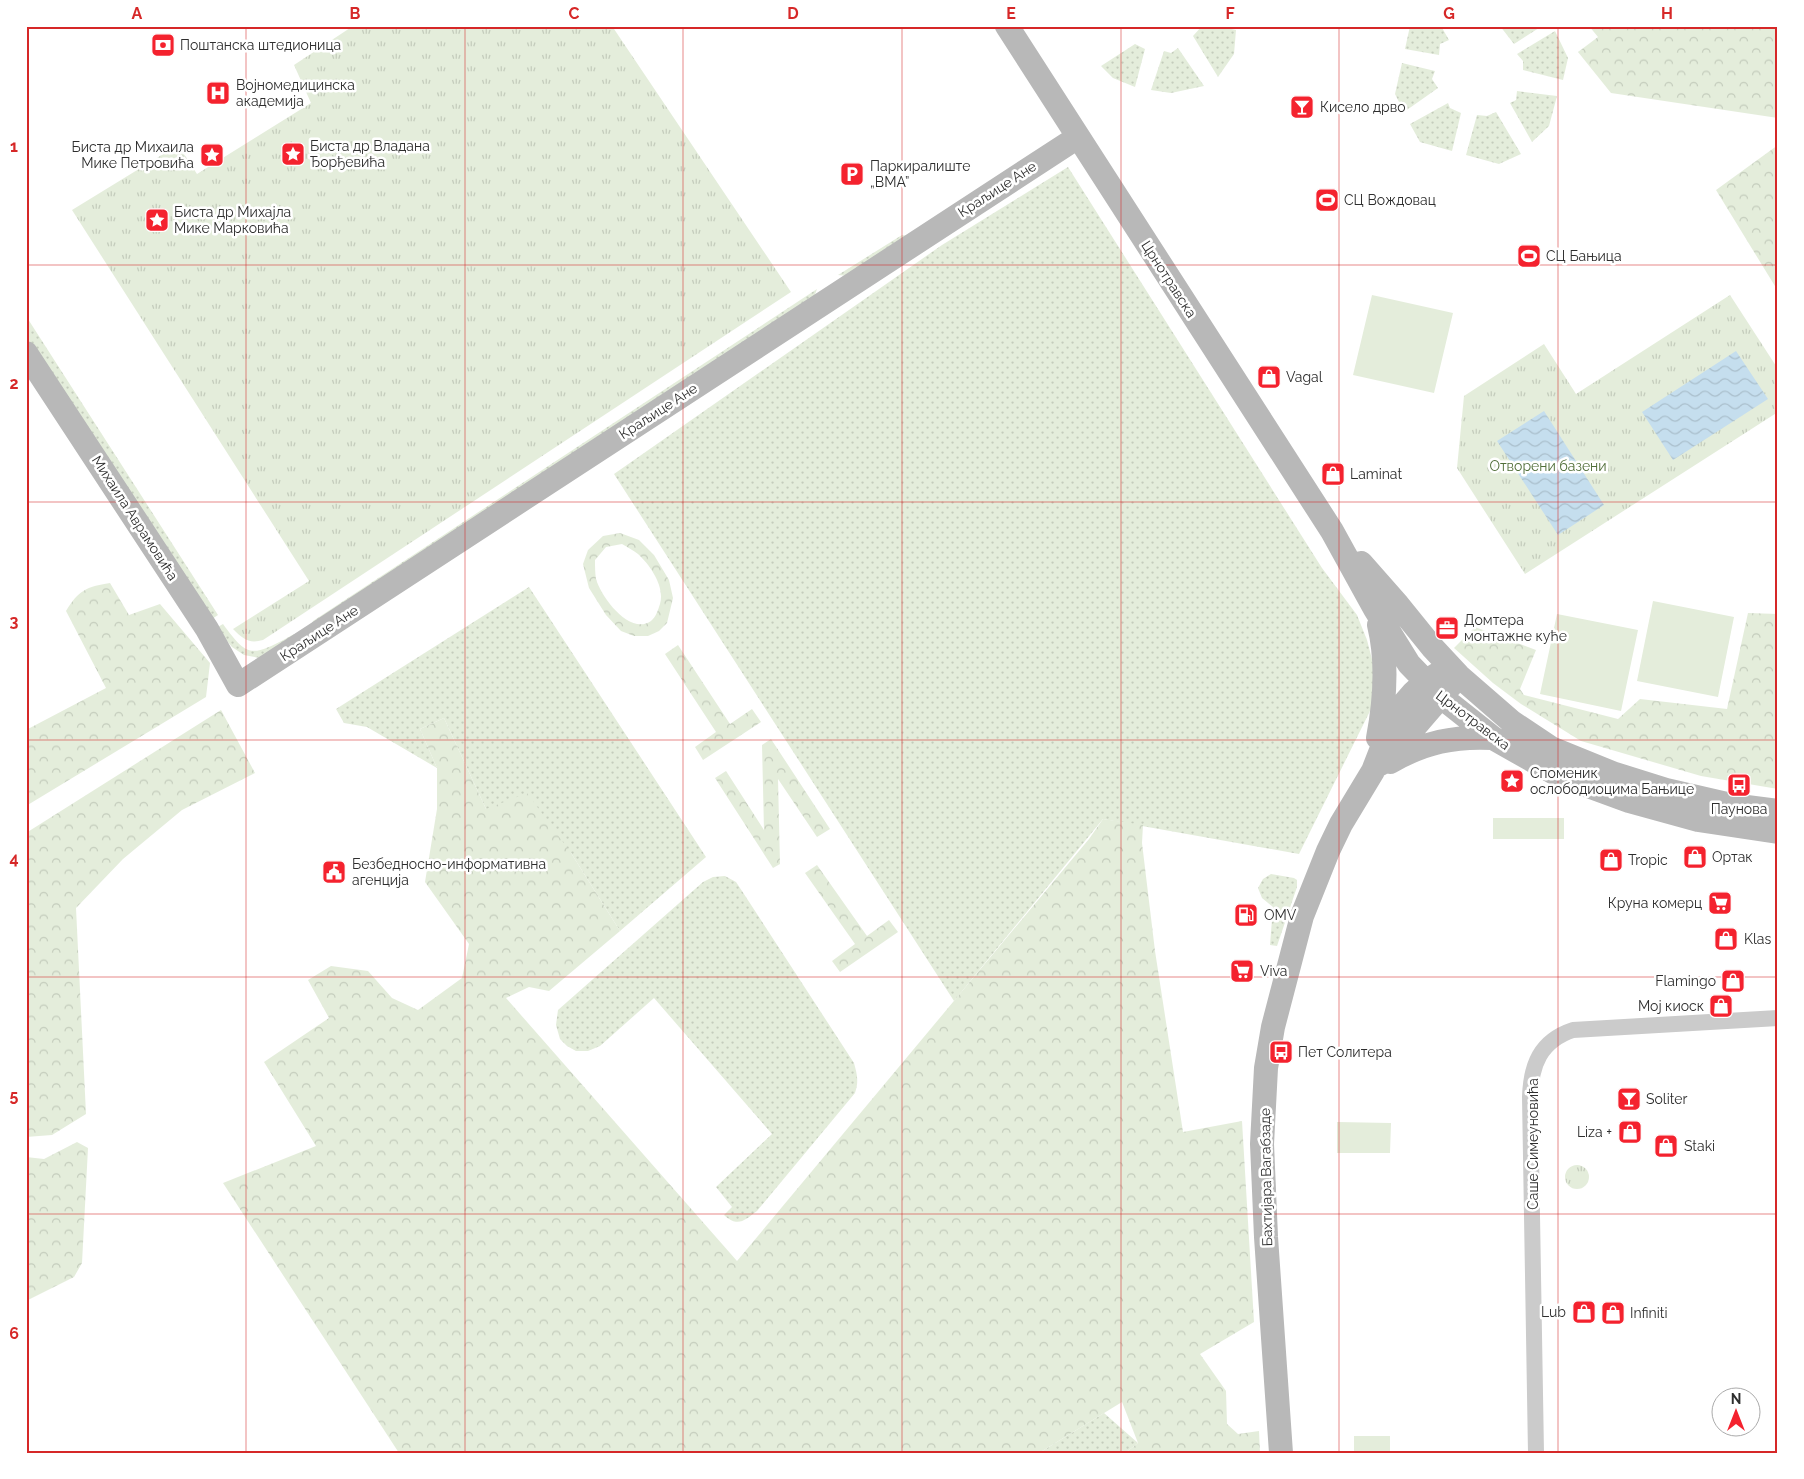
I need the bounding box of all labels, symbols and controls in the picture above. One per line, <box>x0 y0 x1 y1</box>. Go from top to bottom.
text: A <box>132 4 143 23</box>
text: B <box>350 4 361 23</box>
text: C <box>569 4 580 23</box>
text: D <box>787 4 799 23</box>
text: E <box>1006 4 1016 23</box>
text: F <box>1225 4 1235 23</box>
text: G <box>1443 4 1455 23</box>
text: H <box>1661 4 1673 23</box>
bank icon: Поштанска штедионица <box>150 32 176 58</box>
place label: Поштанска штедионица <box>180 37 341 53</box>
place label: Војномедицинска академија <box>236 77 355 109</box>
hospital icon: Војномедицинска академија <box>205 80 231 106</box>
bar icon: Кисело дрво <box>1289 94 1315 120</box>
place label: Кисело дрво <box>1320 99 1405 115</box>
text: 1 <box>10 137 18 156</box>
place label: Биста др Владана Ђорђевића <box>310 138 430 170</box>
place label: Биста др Михаила Мике Петровића <box>72 139 194 171</box>
place icon: Биста др Владана Ђорђевића <box>280 141 306 167</box>
place icon: Биста др Михаила Мике Петровића <box>199 142 225 168</box>
place label: Паркиралиште „ВМА” <box>870 158 970 190</box>
street label: Краљице Ане <box>955 158 1039 220</box>
parking icon: Паркиралиште „ВМА” <box>839 161 865 187</box>
sports icon: СЦ Вождовац <box>1314 187 1340 213</box>
place label: СЦ Вождовац <box>1344 192 1436 208</box>
place label: Биста др Михајла Мике Марковића <box>174 204 291 236</box>
place icon: Биста др Михајла Мике Марковића <box>144 207 170 233</box>
street label: Црнотравска <box>1138 238 1200 320</box>
sports icon: СЦ Бањица <box>1516 243 1542 269</box>
place label: СЦ Бањица <box>1546 248 1622 264</box>
shop icon: Vagal <box>1256 364 1282 390</box>
place label: Vagal <box>1286 369 1323 385</box>
text: 2 <box>9 374 19 393</box>
street label: Краљице Ане <box>616 380 700 442</box>
street label: Михаила Аврамовића <box>89 453 181 583</box>
park label: Отворени базени <box>1489 458 1607 474</box>
shop icon: Laminat <box>1320 461 1346 487</box>
place label: Laminat <box>1350 466 1402 482</box>
street label: Краљице Ане <box>277 602 361 664</box>
text: 3 <box>10 612 19 631</box>
place label: Домтера монтажне куће <box>1464 612 1567 644</box>
office icon: Домтера монтажне куће <box>1434 615 1460 641</box>
street label: Црнотравска <box>1433 687 1513 753</box>
place label: Споменик ослободиоцима Бањице <box>1530 765 1694 797</box>
place icon: Споменик ослободиоцима Бањице <box>1499 768 1525 794</box>
bus stop icon: Паунова <box>1726 772 1752 798</box>
place label: Паунова <box>1711 801 1767 817</box>
shop icon: Ортак <box>1682 844 1708 870</box>
shop icon: Tropic <box>1598 847 1624 873</box>
text: 4 <box>9 849 19 868</box>
place label: Ортак <box>1712 849 1753 865</box>
place label: Tropic <box>1628 852 1668 868</box>
place label: Безбедносно-информативна агенција <box>352 856 546 888</box>
public building icon: Безбедносно-информативна агенција <box>321 859 347 885</box>
supermarket icon: Круна комерц <box>1707 890 1733 916</box>
place label: Круна комерц <box>1608 895 1702 911</box>
fuel station icon: OMV <box>1233 902 1259 928</box>
place label: OMV <box>1264 907 1297 923</box>
shop icon: Klas <box>1713 926 1739 952</box>
place label: Klas <box>1744 931 1771 947</box>
supermarket icon: Viva <box>1229 958 1255 984</box>
place label: Viva <box>1260 963 1287 979</box>
shop icon: Flamingo <box>1720 968 1746 994</box>
place label: Flamingo <box>1655 973 1716 989</box>
shop icon: Мој киоск <box>1708 993 1734 1019</box>
place label: Мој киоск <box>1638 998 1704 1014</box>
bus stop icon: Пет Солитера <box>1268 1039 1294 1065</box>
place label: Пет Солитера <box>1298 1044 1392 1060</box>
street label: Саше Симеуновића <box>1525 1078 1541 1210</box>
text: 5 <box>10 1086 19 1105</box>
bar icon: Soliter <box>1616 1086 1642 1112</box>
place label: Soliter <box>1646 1091 1687 1107</box>
street label: Бахтијара Вагабзаде <box>1257 1108 1275 1246</box>
shop icon: Liza + <box>1617 1119 1643 1145</box>
place label: Liza + <box>1577 1124 1612 1140</box>
shop icon: Staki <box>1653 1133 1679 1159</box>
place label: Staki <box>1684 1138 1715 1154</box>
shop icon: Lub <box>1571 1299 1597 1325</box>
shop icon: Infiniti <box>1600 1300 1626 1326</box>
place label: Lub <box>1541 1304 1566 1320</box>
place label: Infiniti <box>1630 1305 1668 1321</box>
text: 6 <box>9 1324 19 1343</box>
north arrow <box>1712 1386 1762 1436</box>
text: N <box>1731 1391 1741 1407</box>

